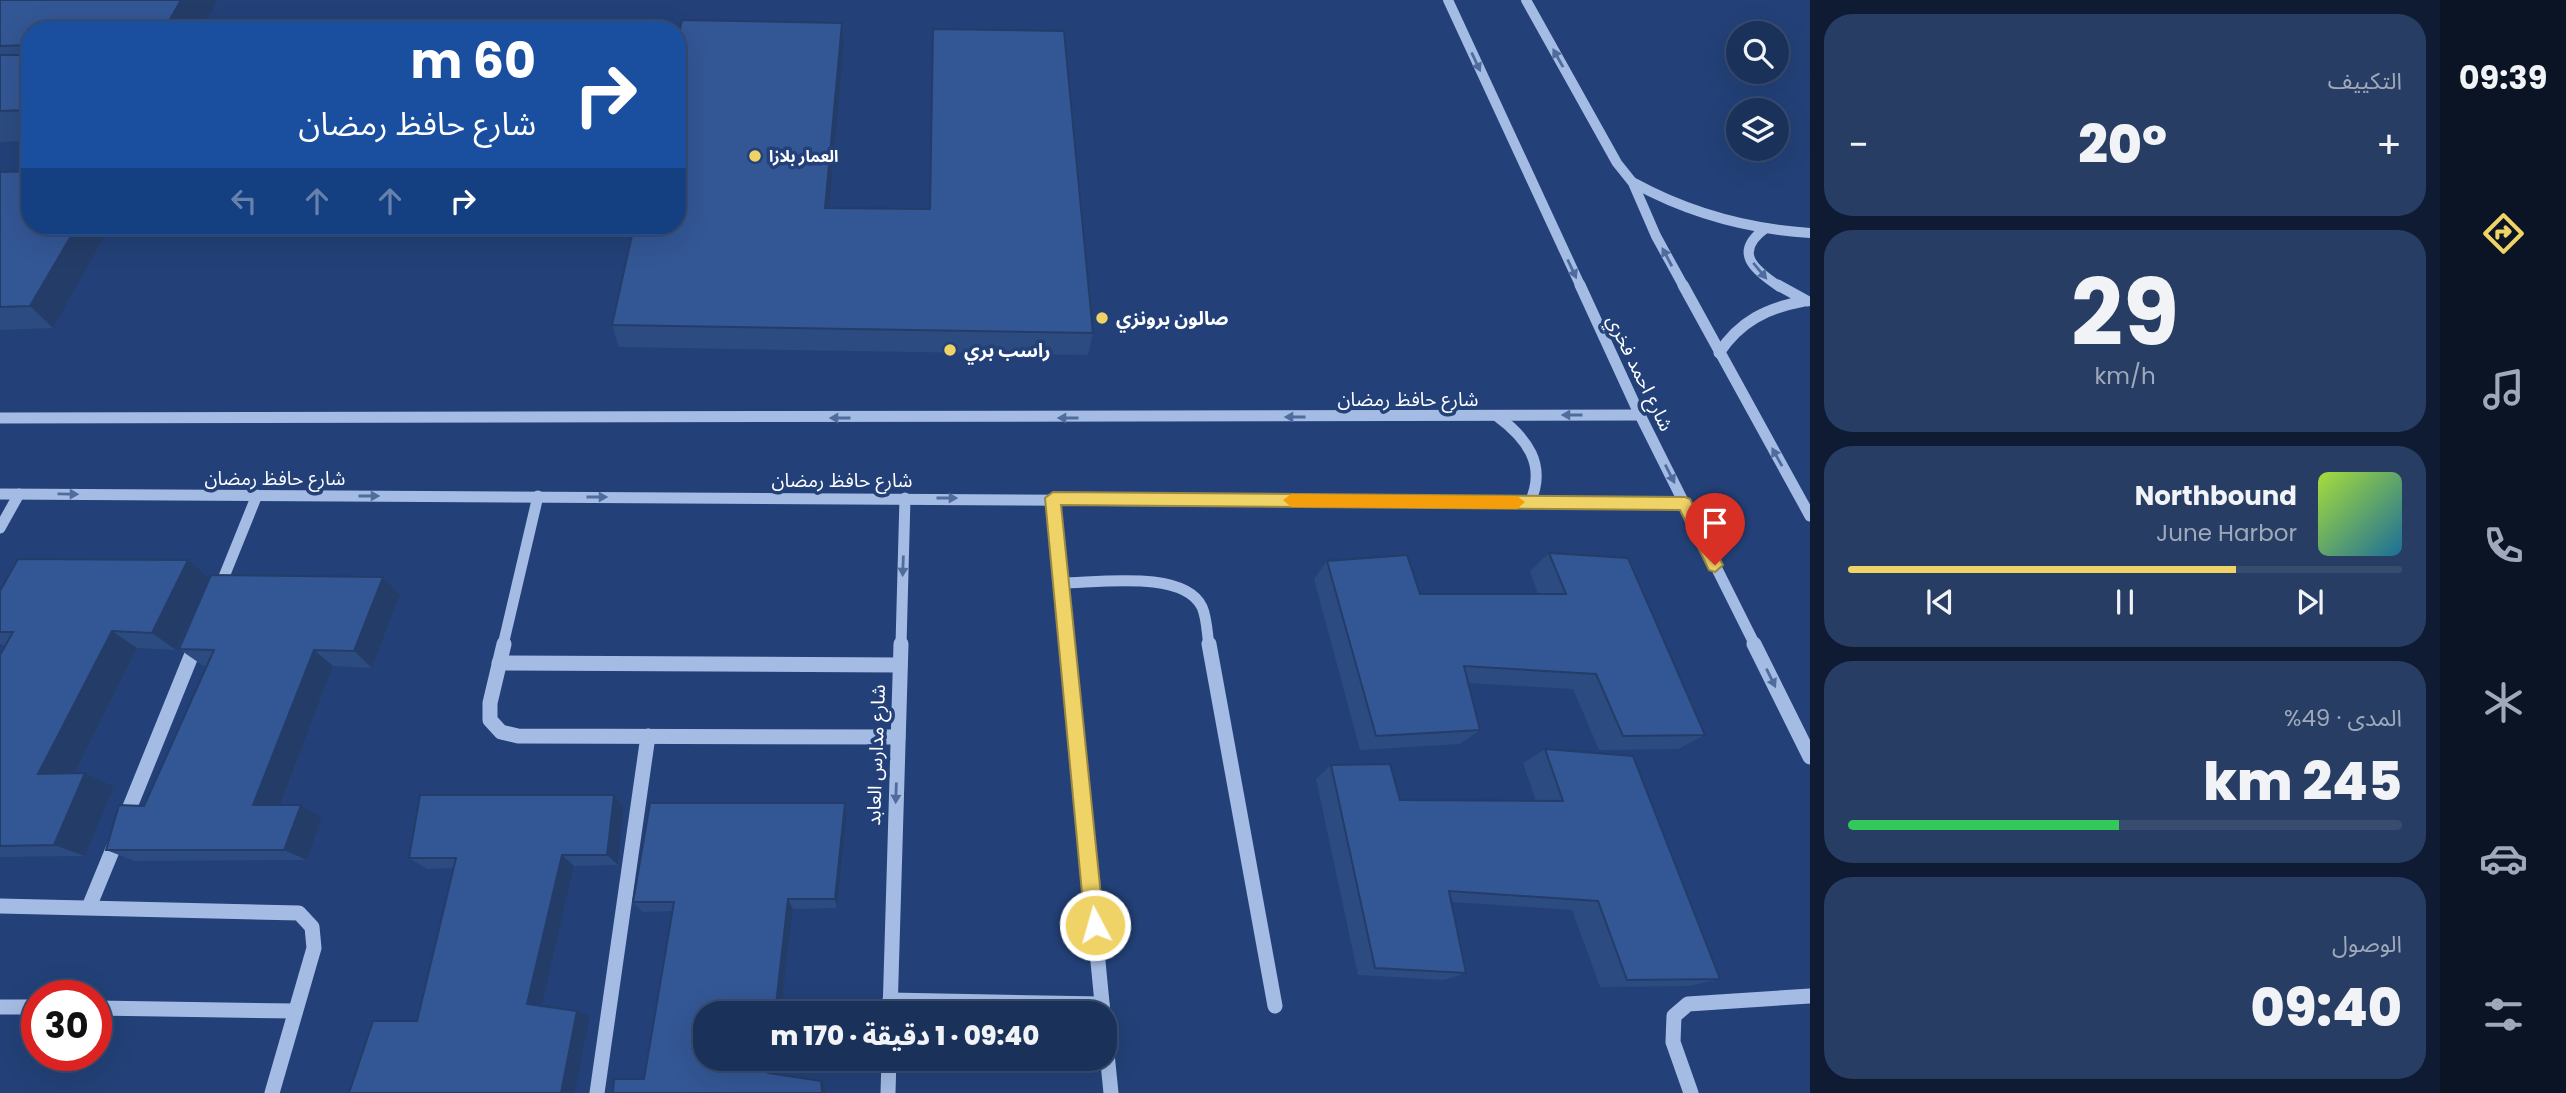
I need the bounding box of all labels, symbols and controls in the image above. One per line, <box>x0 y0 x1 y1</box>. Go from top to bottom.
map controls <box>1726 21 1789 161</box>
button: search <box>1726 21 1789 84</box>
text: 60 m <box>411 27 536 95</box>
icon: right <box>560 49 651 140</box>
one-way arrow <box>1552 49 1564 68</box>
one-way arrow <box>1470 52 1482 72</box>
text: 09:39 <box>2459 55 2547 100</box>
text: التكييف <box>2328 65 2402 97</box>
button: layers <box>1726 98 1789 161</box>
text: شارع حافظ رمضان <box>299 101 536 146</box>
text: 20° <box>2078 108 2167 181</box>
text: − <box>1848 118 1869 171</box>
text: + <box>2376 118 2402 171</box>
place label: العمار بلازا <box>769 145 838 168</box>
marker: العمار بلازا <box>747 148 763 164</box>
icon: left <box>225 182 263 220</box>
icon: ahead <box>298 182 336 220</box>
icon: ahead <box>371 182 409 220</box>
icon: right <box>444 182 482 220</box>
icon: directions <box>2479 209 2528 258</box>
one-way arrow <box>1661 247 1673 267</box>
text: 29 <box>2071 249 2179 377</box>
one-way arrow <box>1566 258 1577 279</box>
one-way arrow <box>1752 263 1767 280</box>
place label: صالون برونزي <box>1116 305 1228 333</box>
marker: صالون برونزي <box>1094 310 1110 326</box>
street label: شارع احمد فخري <box>1599 310 1680 436</box>
place label: راسب بري <box>964 337 1050 365</box>
marker: راسب بري <box>942 342 958 358</box>
text: km/h <box>2094 360 2156 392</box>
icon: music <box>2479 365 2528 414</box>
street label: شارع حافظ رمضان <box>1338 386 1478 413</box>
one-way arrow <box>1560 409 1582 421</box>
one-way arrow <box>1284 411 1306 423</box>
one-way arrow <box>829 412 851 424</box>
one-way arrow <box>1056 412 1078 424</box>
one-way arrow <box>1771 447 1783 466</box>
one-way arrow <box>1664 464 1675 484</box>
street label: شارع حافظ رمضان <box>205 465 345 492</box>
street label: شارع حافظ رمضان <box>772 467 912 494</box>
text: Northbound <box>2135 478 2297 514</box>
one-way arrow <box>57 489 79 500</box>
one-way arrow <box>358 490 380 501</box>
one-way arrow <box>586 491 608 503</box>
one-way arrow <box>936 492 958 504</box>
pin <box>1685 493 1745 565</box>
icon: arrive <box>1696 504 1734 542</box>
text: June Harbor <box>2156 517 2297 549</box>
icon: phone <box>2479 521 2528 570</box>
one-way arrow <box>897 555 908 577</box>
icon: previous <box>1921 583 1959 621</box>
icon: pause <box>2106 583 2144 621</box>
icon: next <box>2291 583 2329 621</box>
one-way arrow <box>1765 668 1776 688</box>
icon: climate <box>2479 678 2528 727</box>
street label: شارع مدارس العابد <box>860 684 892 826</box>
text: المدى · 49% <box>2284 702 2402 734</box>
text: 245 km <box>2203 745 2402 818</box>
one-way arrow <box>891 783 902 805</box>
icon: car <box>2479 834 2528 883</box>
position arrow <box>1058 888 1132 962</box>
text: الوصول <box>2332 928 2402 960</box>
text: 09:40 <box>2251 971 2402 1044</box>
speed limit sign: 30 <box>21 980 112 1071</box>
icon: filters <box>2479 990 2528 1039</box>
text: 09:40 · 1 دقيقة · 170 m <box>771 1018 1039 1054</box>

